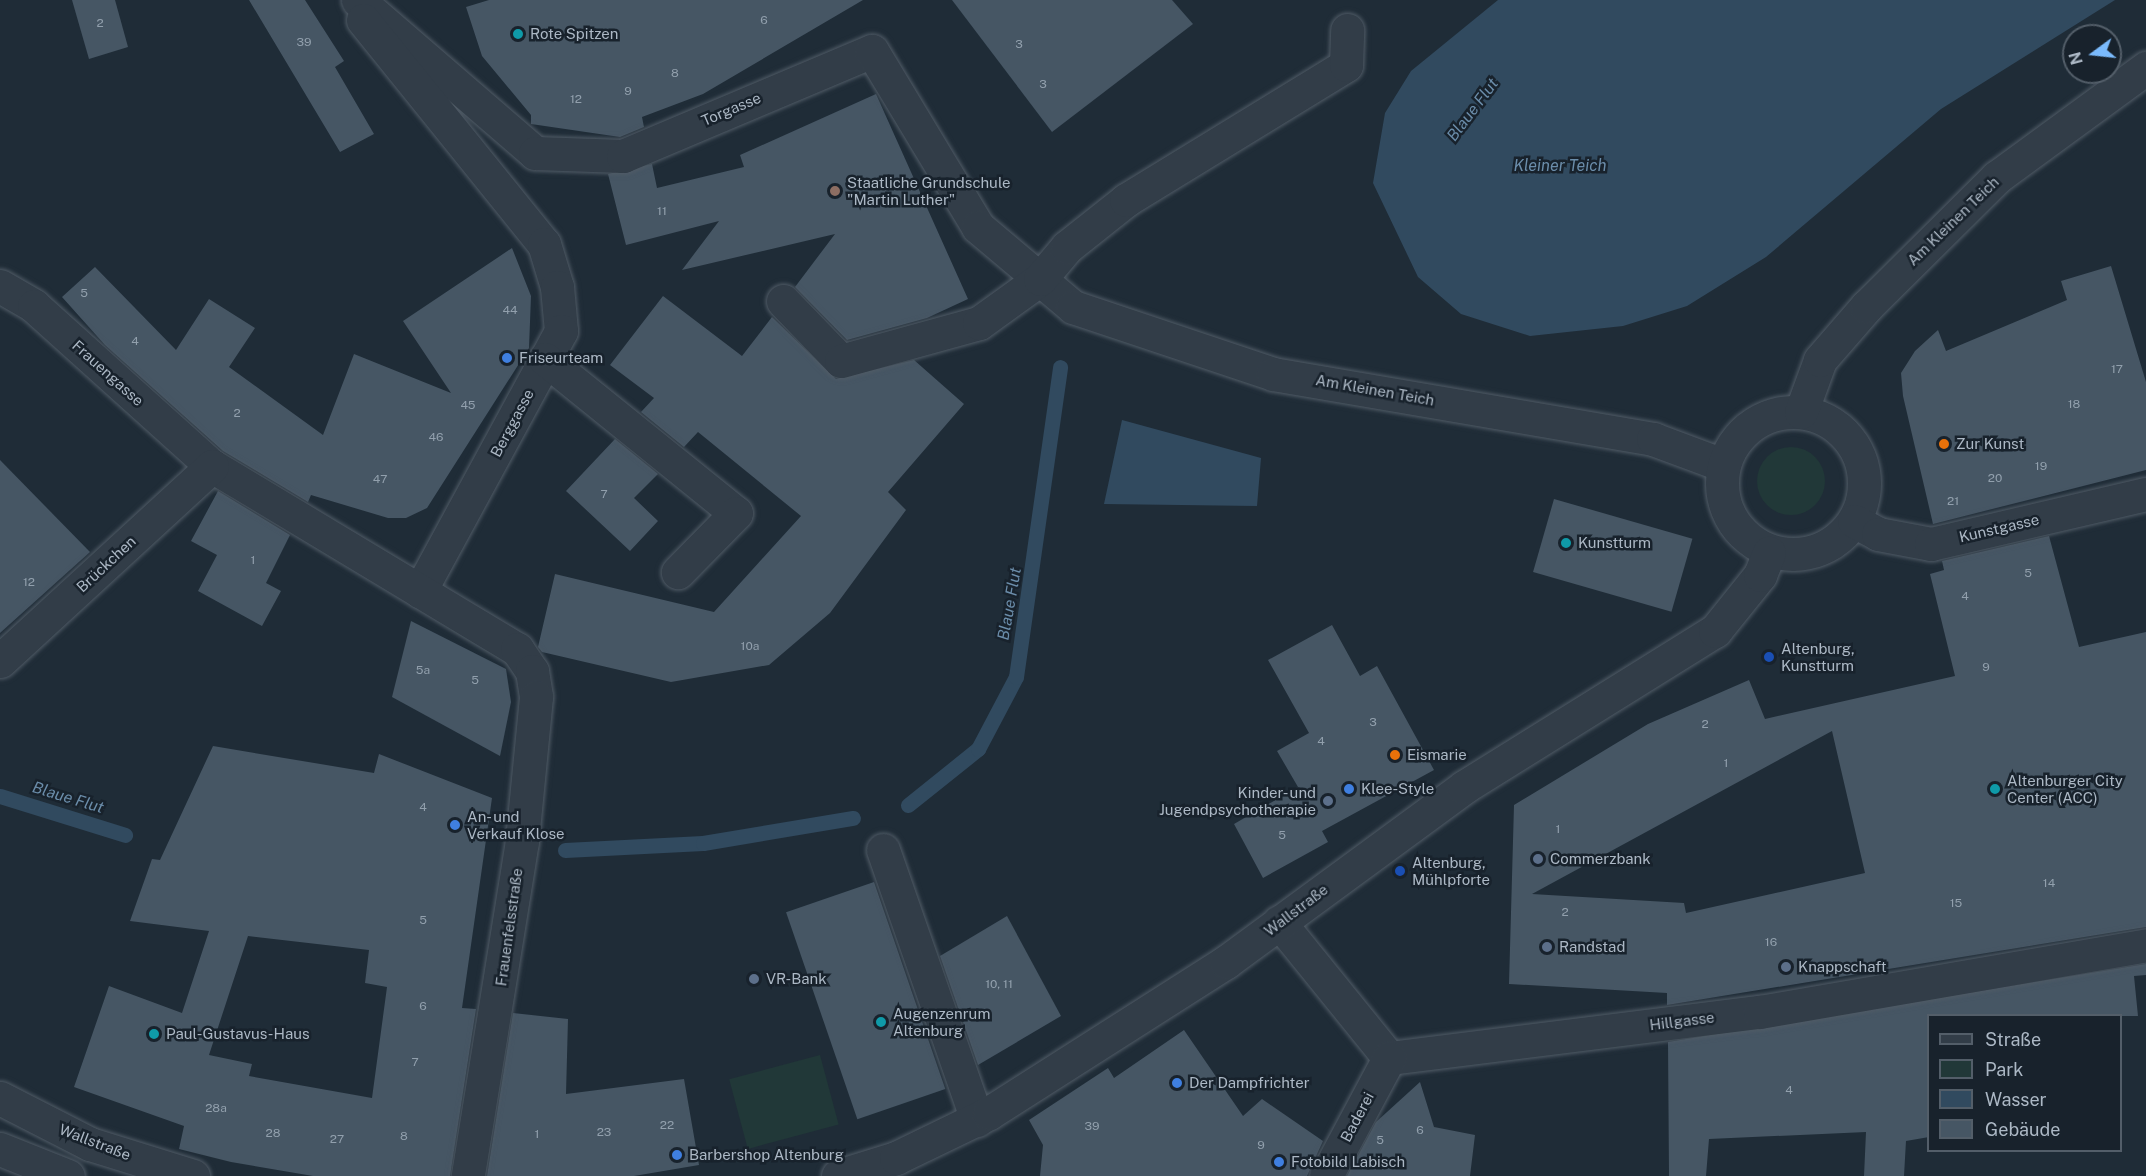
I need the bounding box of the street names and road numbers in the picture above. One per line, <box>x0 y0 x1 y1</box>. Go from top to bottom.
street label: Torgasse <box>699 88 763 130</box>
street label: Am Kleinen Teich <box>1904 173 2002 269</box>
street label: Frauengasse <box>69 336 147 410</box>
street label: Am Kleinen Teich <box>1314 371 1436 409</box>
street label: Berggasse <box>487 386 537 460</box>
street label: Kunstgasse <box>1957 510 2041 546</box>
street label: Brückchen <box>73 532 139 596</box>
street label: Frauenfelsstraße <box>492 867 526 987</box>
street label: Wallstraße <box>1261 880 1331 940</box>
street label: Hillgasse <box>1648 1008 1716 1034</box>
street label: Baderei <box>1336 1089 1378 1145</box>
street label: Wallstraße <box>57 1120 133 1164</box>

